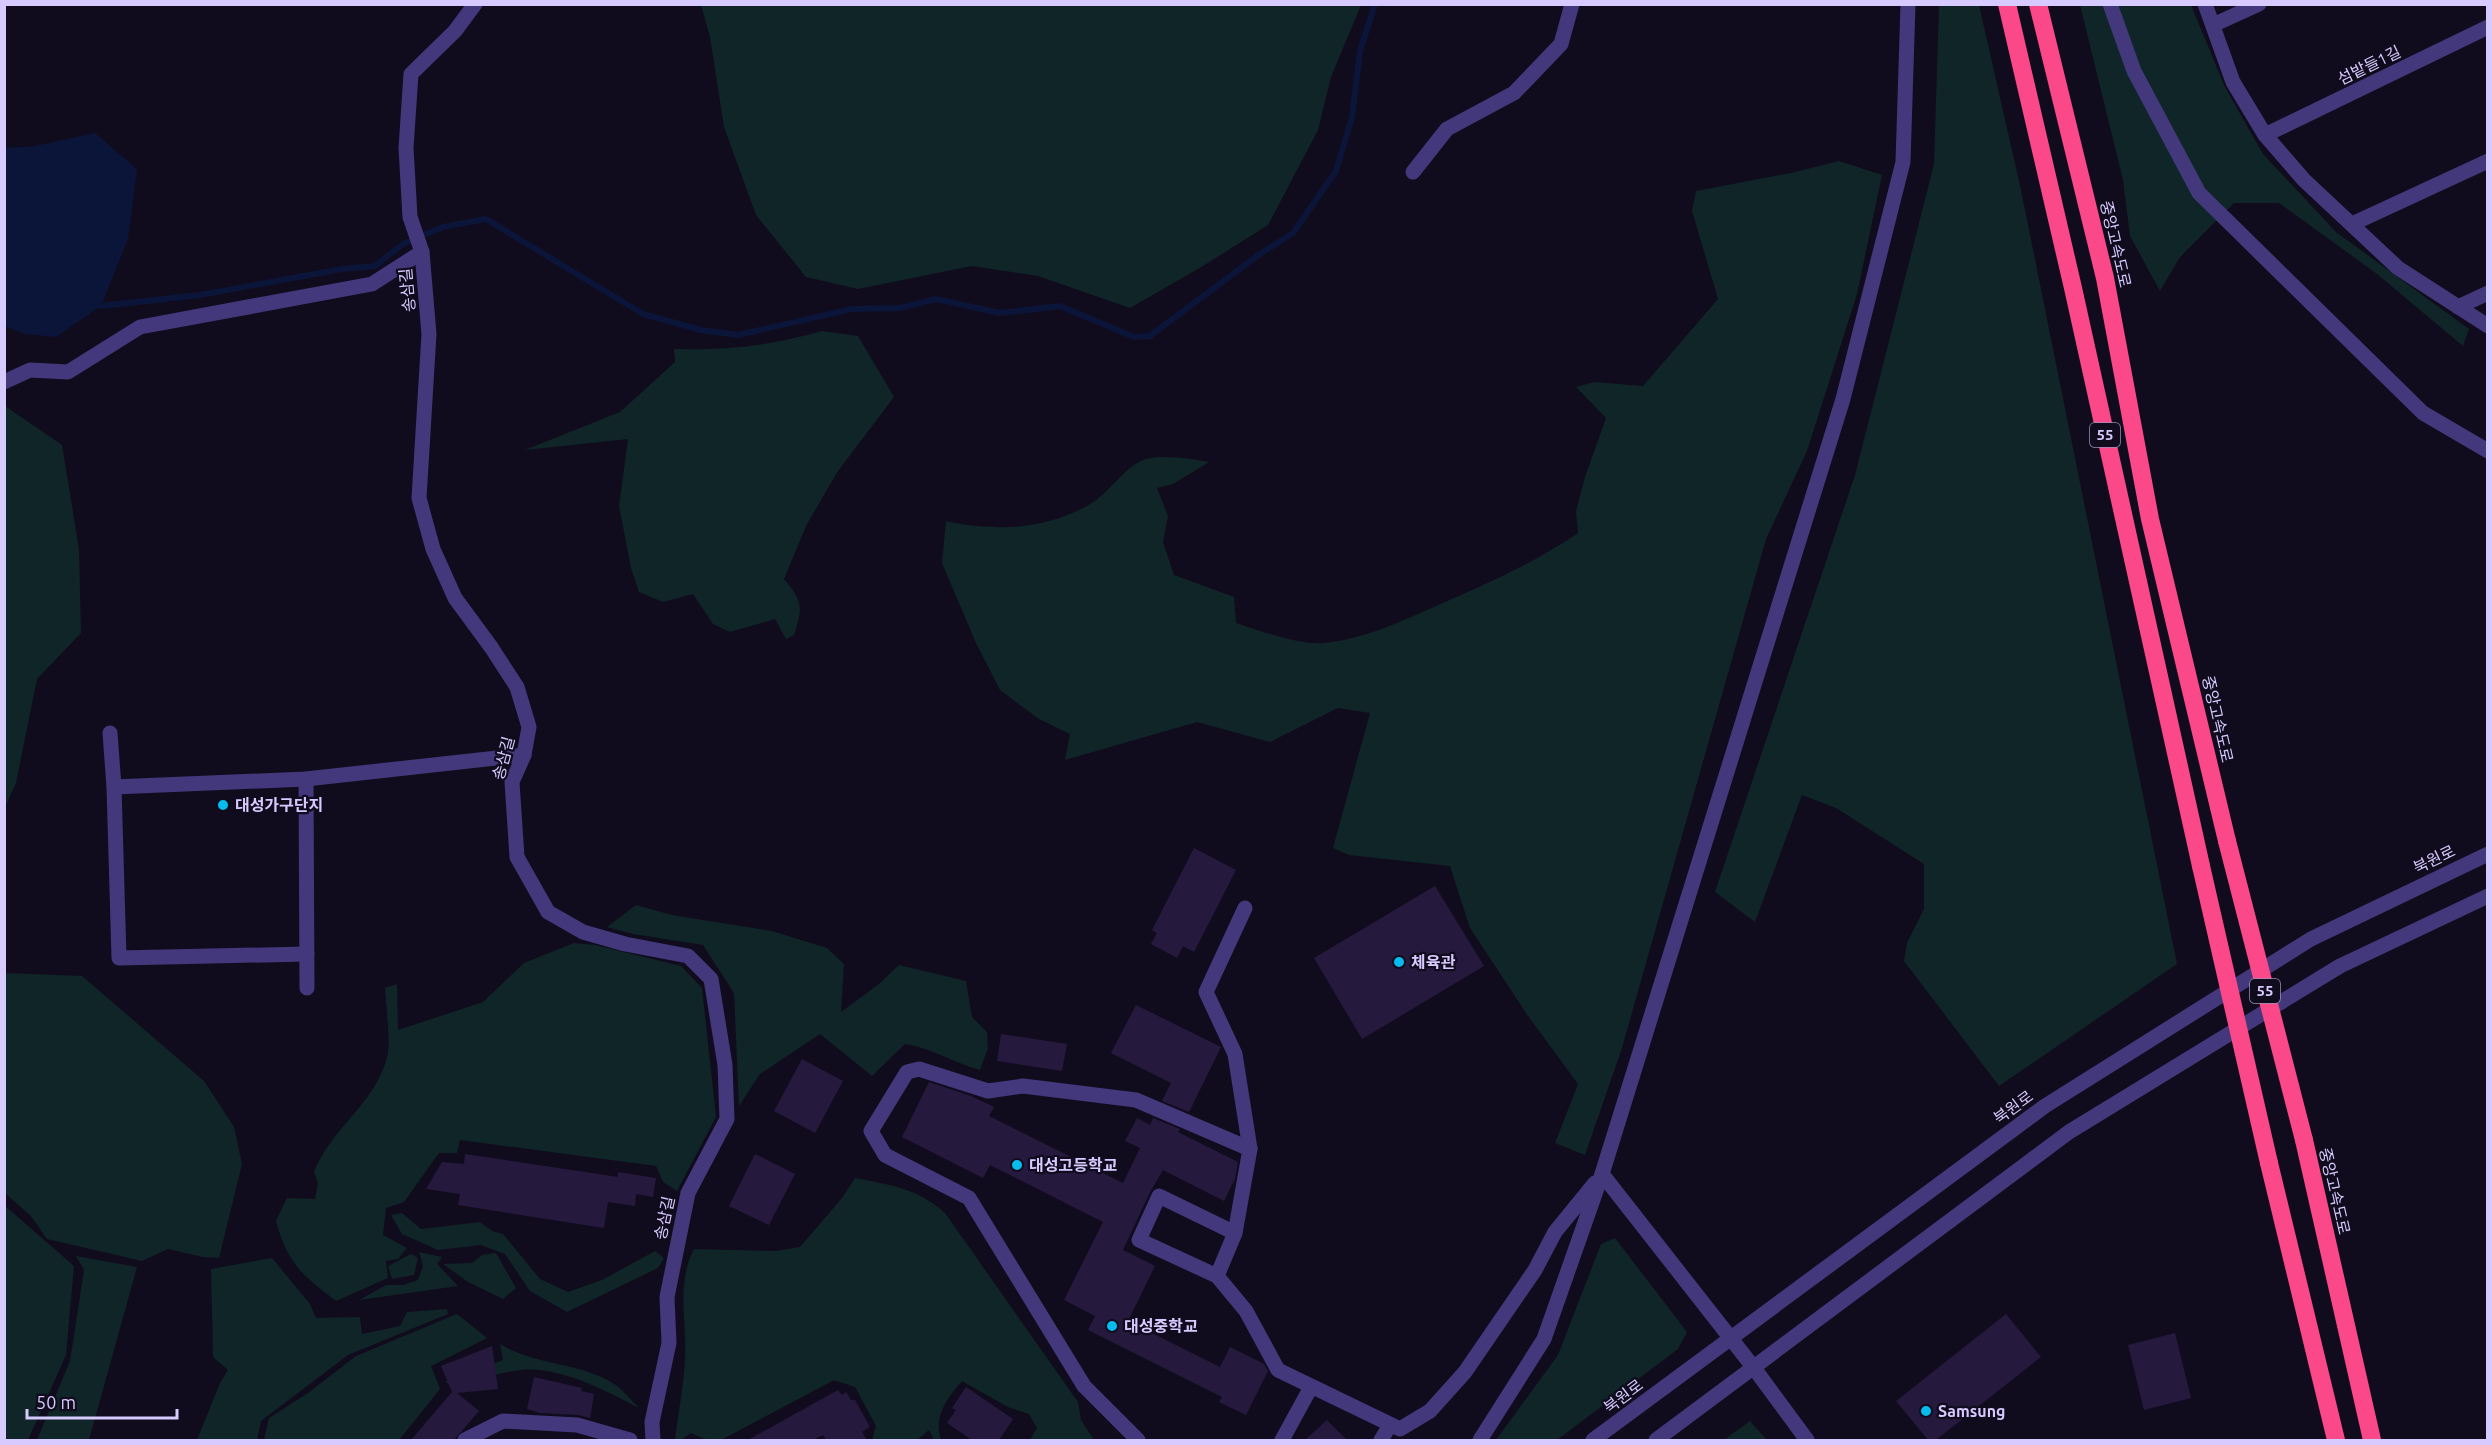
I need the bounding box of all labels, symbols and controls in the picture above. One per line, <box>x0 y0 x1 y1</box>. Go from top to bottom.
street label: 섬밭들1길 <box>2335 42 2403 88</box>
street label: 중앙고속도로 <box>2097 199 2135 289</box>
street label: 송삼길 <box>396 267 418 313</box>
road number: 55 <box>2090 423 2120 447</box>
street label: 중앙고속도로 <box>2199 674 2237 764</box>
street label: 송삼길 <box>489 734 517 782</box>
place label: 대성가구단지 <box>235 796 323 814</box>
marker: 대성가구단지 <box>216 798 230 812</box>
street label: 북원로 <box>2410 841 2458 877</box>
place label: 체육관 <box>1411 953 1455 971</box>
marker: 체육관 <box>1392 955 1406 969</box>
road number: 55 <box>2250 979 2280 1003</box>
street label: 북원로 <box>1990 1087 2036 1127</box>
street label: 중앙고속도로 <box>2316 1146 2354 1236</box>
place label: 대성고등학교 <box>1029 1156 1118 1174</box>
marker: 대성고등학교 <box>1010 1158 1024 1172</box>
street label: 송삼길 <box>651 1195 677 1241</box>
place label: 대성중학교 <box>1124 1317 1198 1335</box>
marker: 대성중학교 <box>1105 1319 1119 1333</box>
street label: 북원로 <box>1600 1375 1646 1416</box>
scale bar <box>27 1382 177 1420</box>
text: 50 m <box>36 1392 76 1412</box>
place label: Samsung <box>1938 1402 2005 1420</box>
marker: Samsung <box>1919 1404 1933 1418</box>

